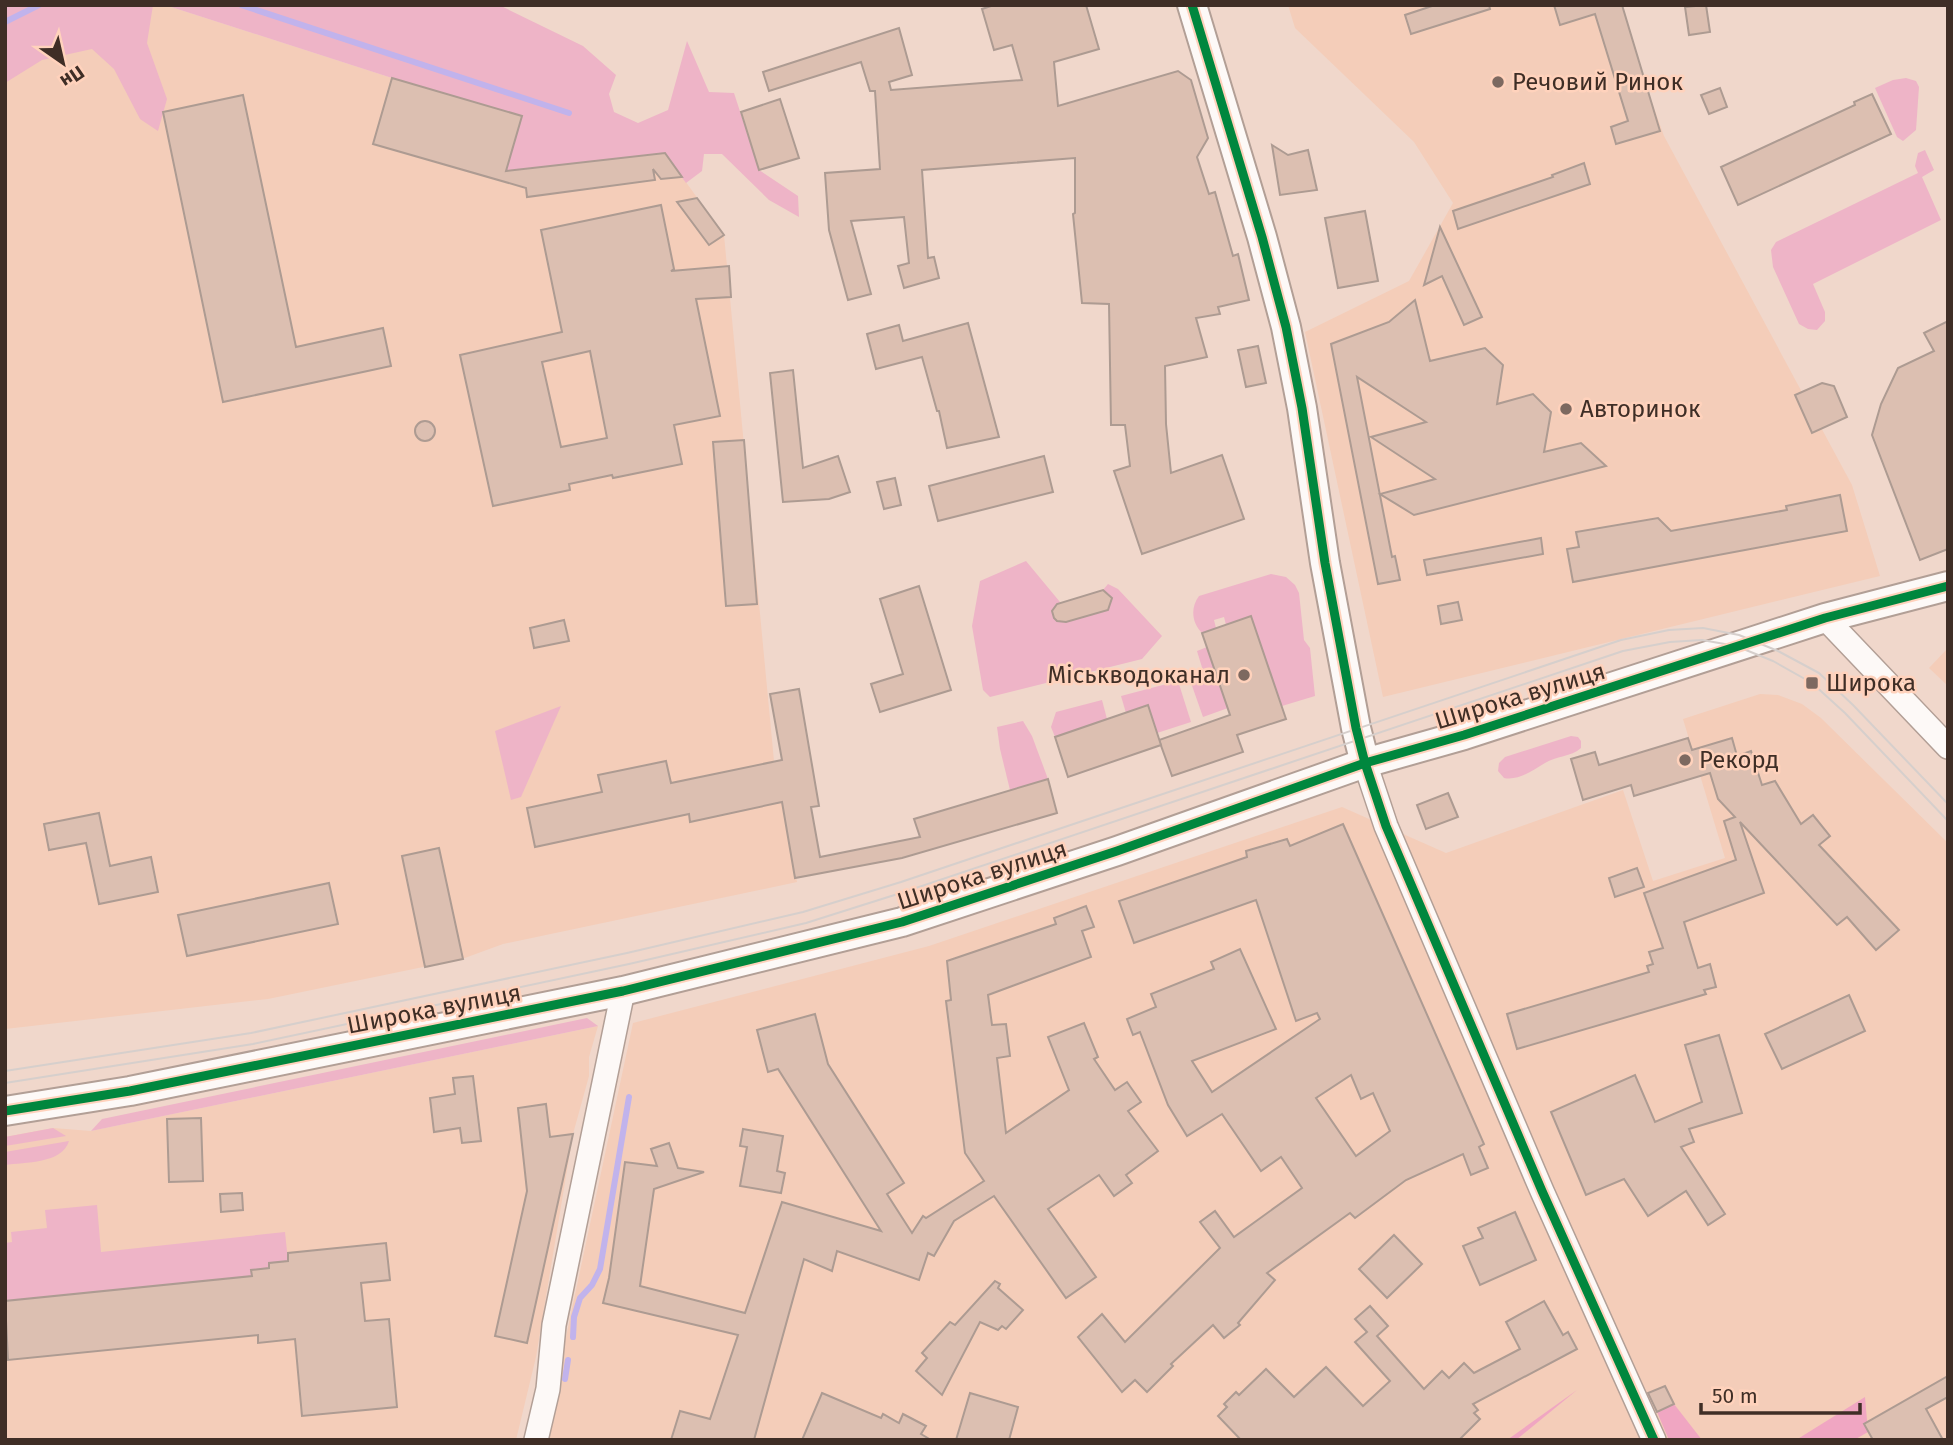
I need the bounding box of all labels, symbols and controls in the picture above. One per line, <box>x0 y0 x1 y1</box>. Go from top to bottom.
north arrow <box>28 28 98 98</box>
text: Пн <box>56 61 89 93</box>
place label: Речовий Ринок <box>1512 68 1683 96</box>
marker: Речовий Ринок <box>1490 74 1506 90</box>
place label: Авторинок <box>1580 395 1701 423</box>
marker: Авторинок <box>1558 401 1574 417</box>
street label: Широка вулиця <box>1431 657 1609 735</box>
place label: Міськводоканал <box>1047 661 1230 689</box>
marker: Міськводоканал <box>1236 667 1252 683</box>
place label: Широка <box>1826 669 1916 697</box>
marker: Широка <box>1804 675 1820 691</box>
place label: Рекорд <box>1699 746 1779 774</box>
marker: Рекорд <box>1677 752 1693 768</box>
street label: Широка вулиця <box>894 834 1070 916</box>
street label: Широка вулиця <box>345 978 523 1040</box>
scale bar <box>1701 1372 1860 1416</box>
text: 50 m <box>1712 1383 1758 1409</box>

